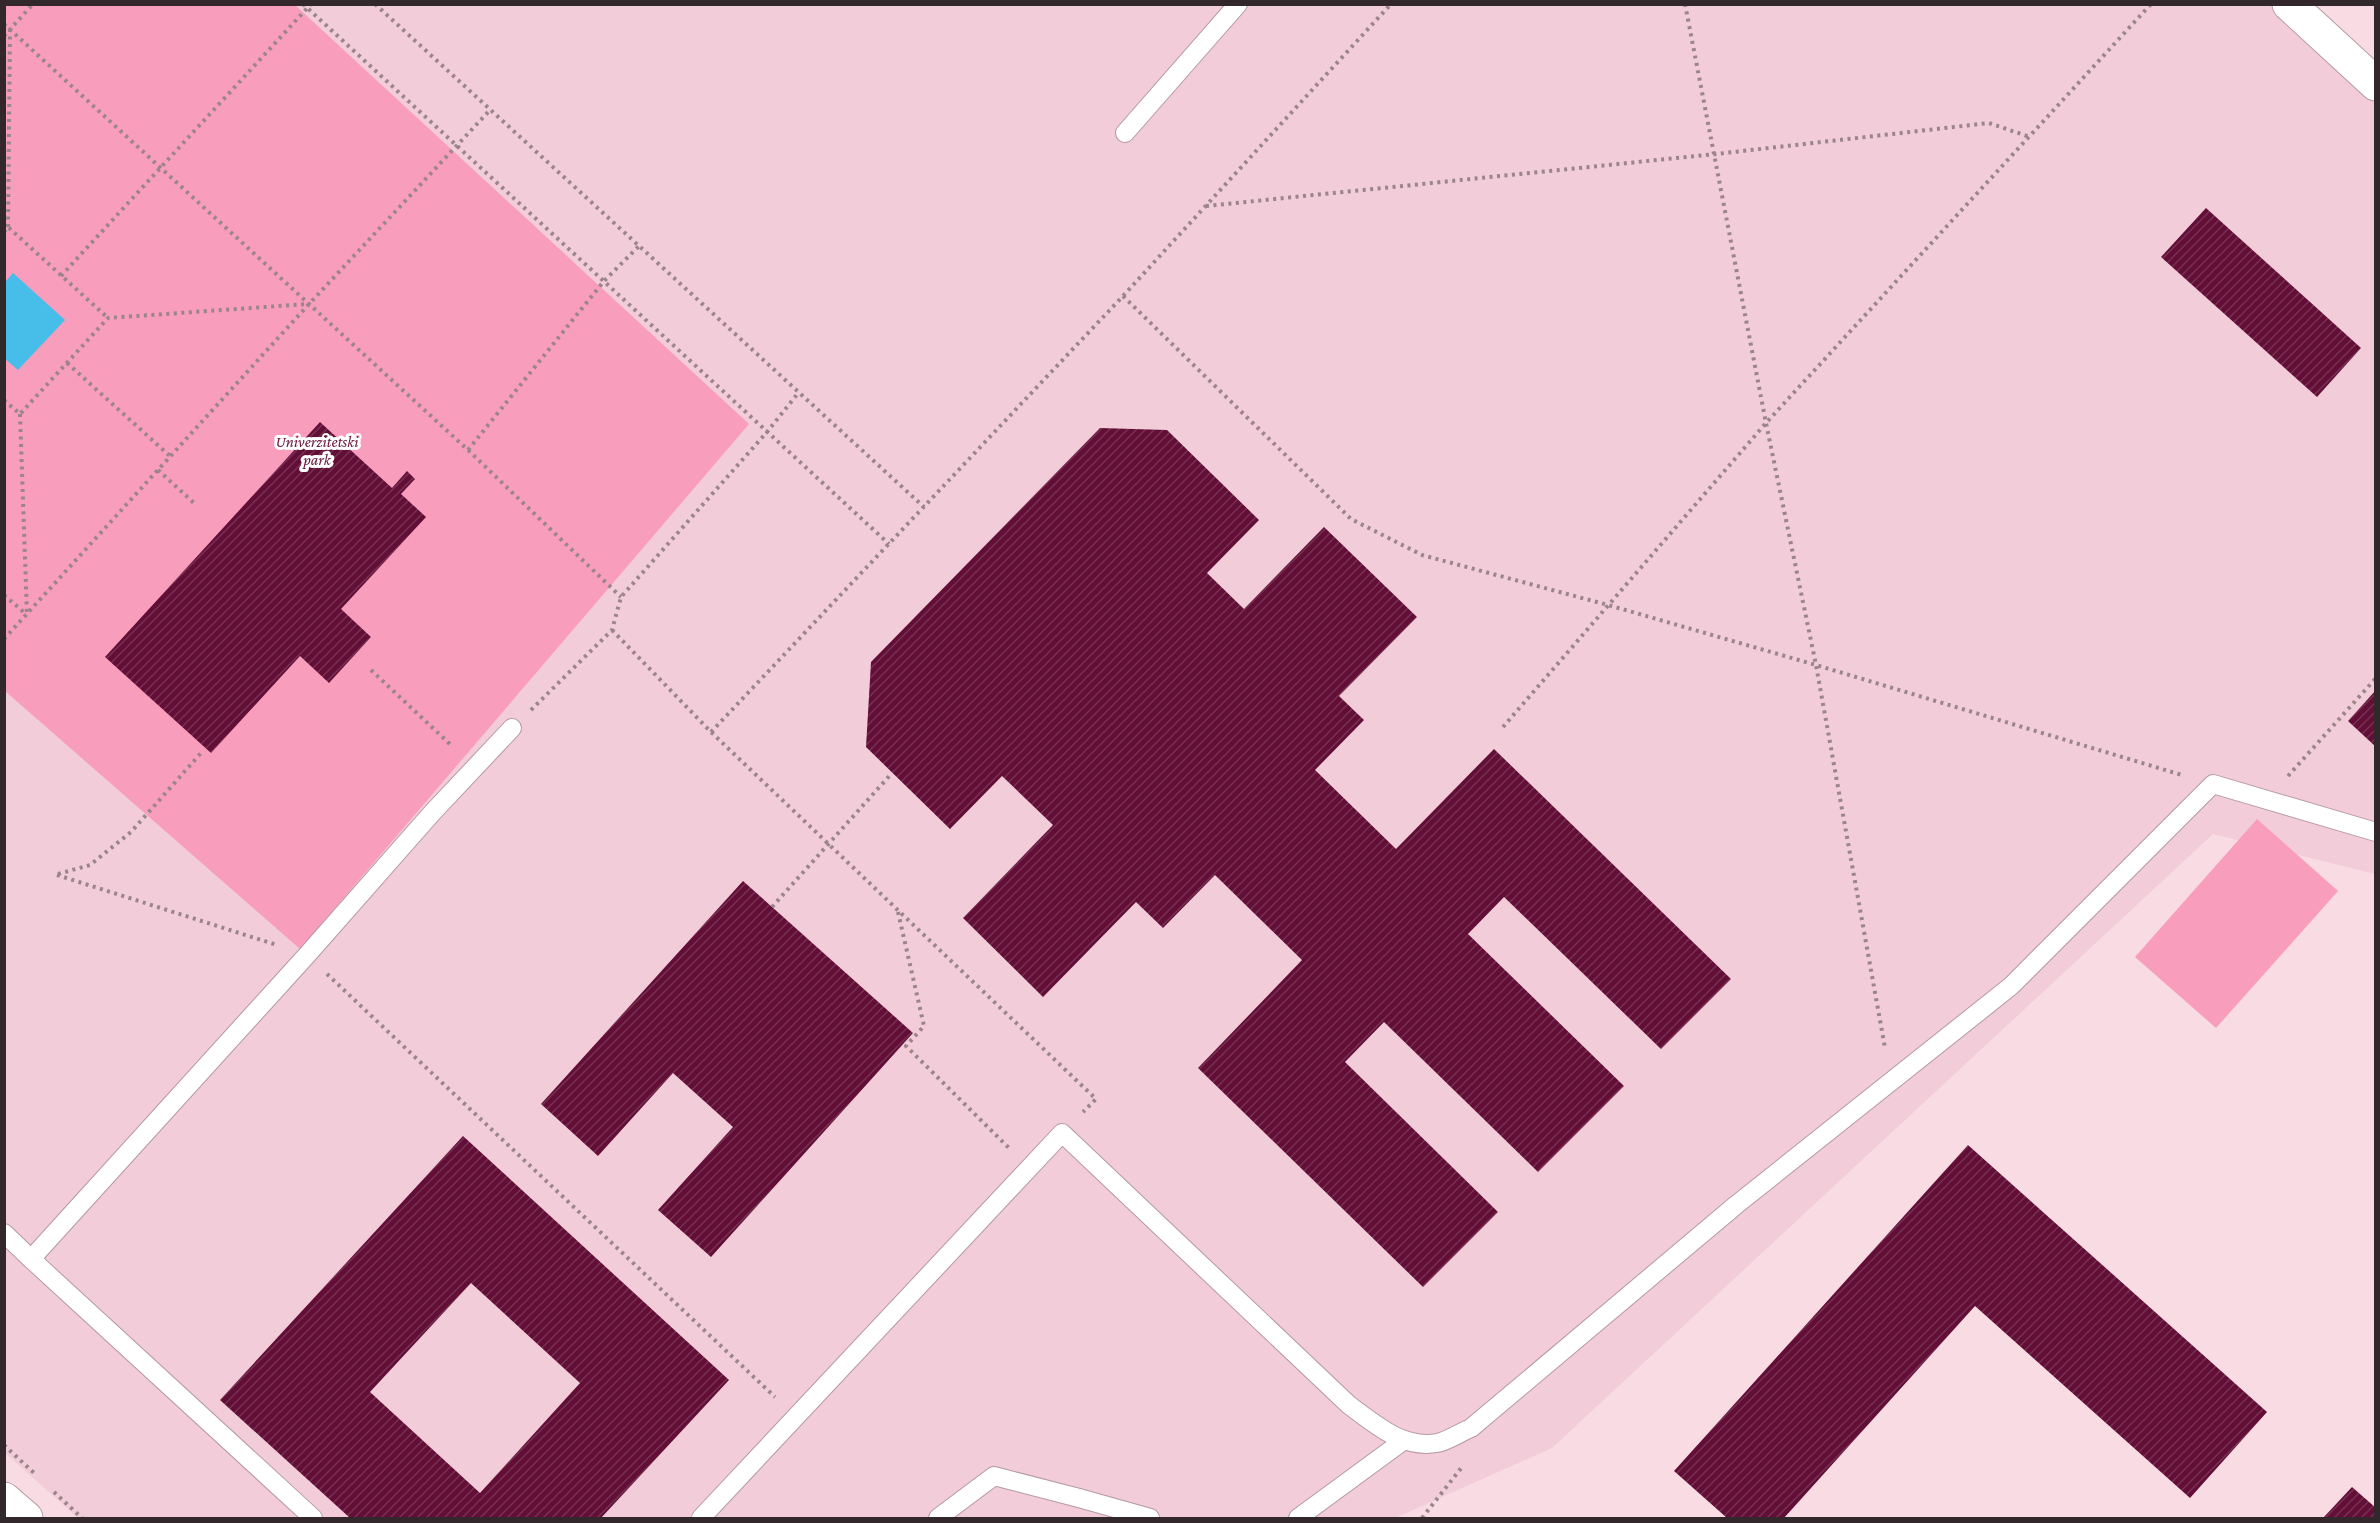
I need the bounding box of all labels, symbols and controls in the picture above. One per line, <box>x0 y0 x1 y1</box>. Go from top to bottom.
park label: Univerzitetski park <box>275 433 359 469</box>

